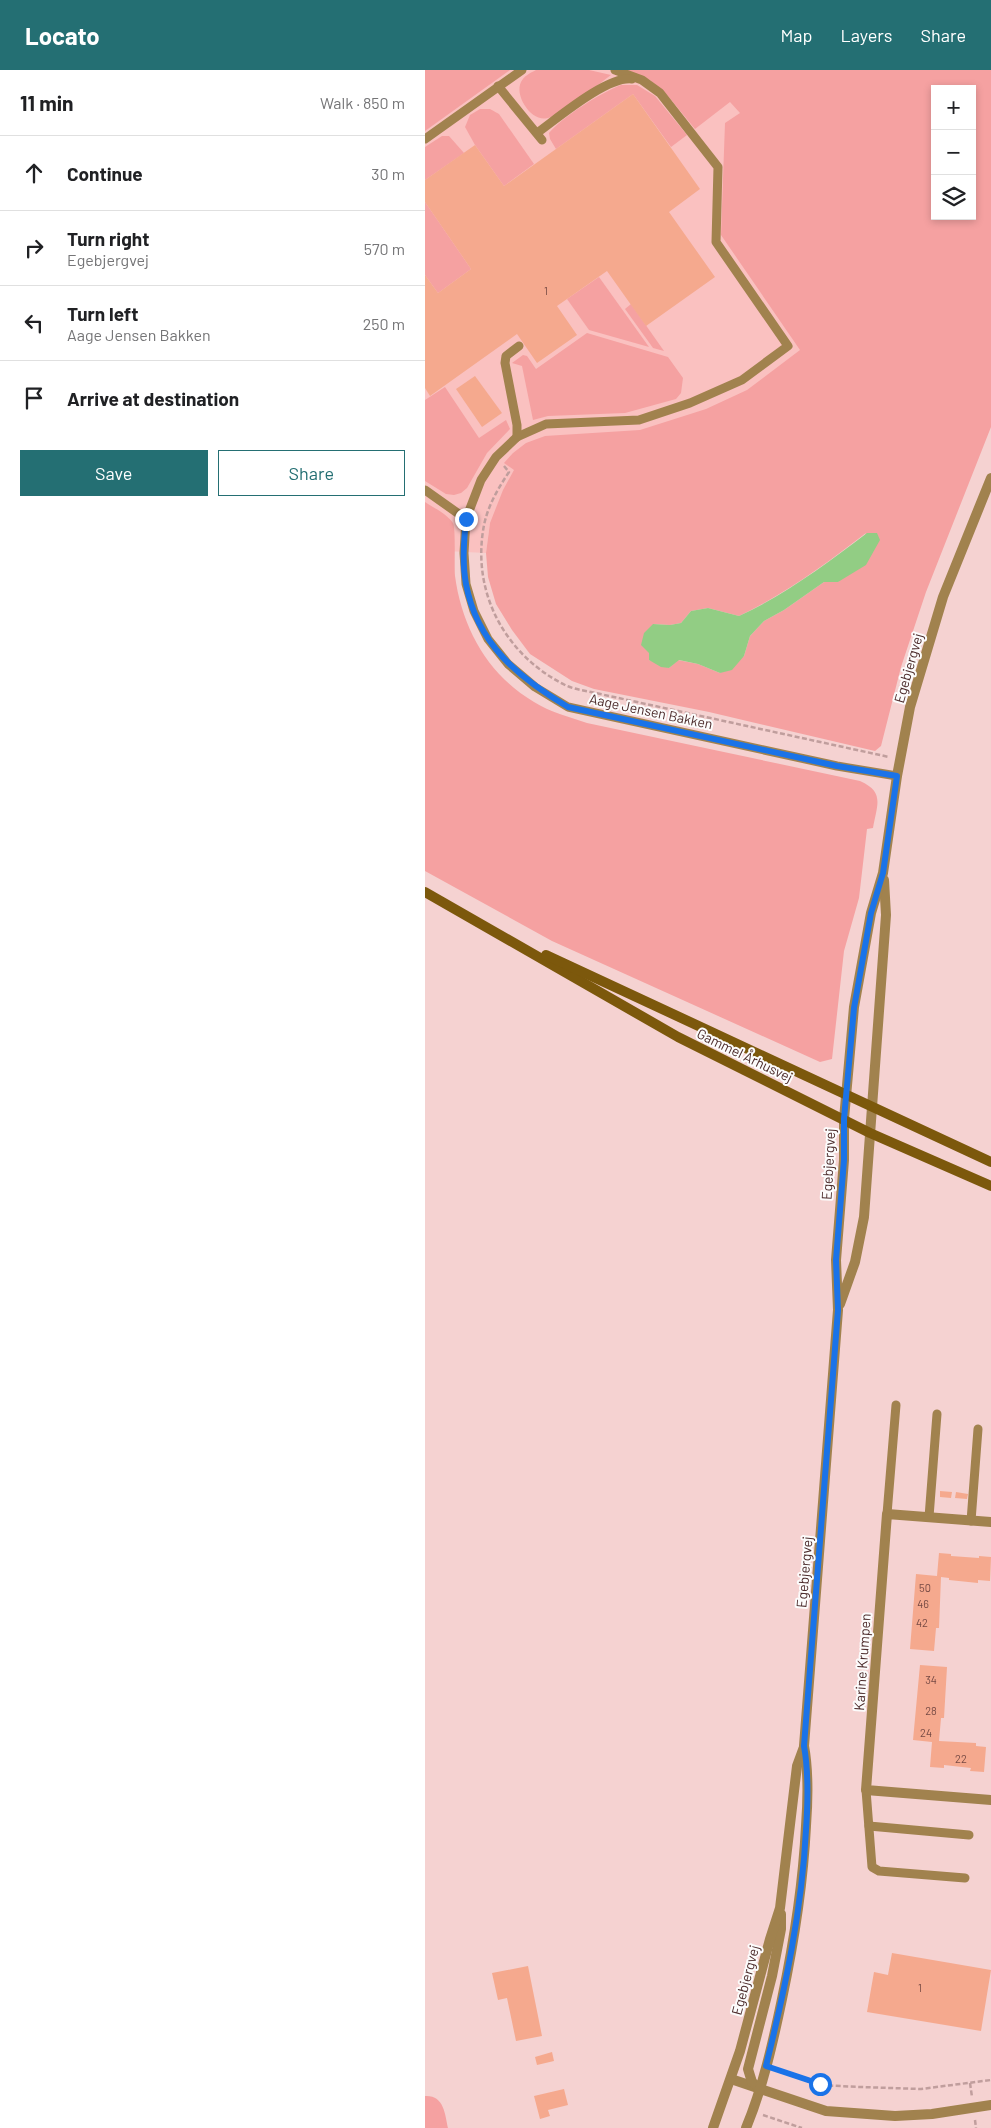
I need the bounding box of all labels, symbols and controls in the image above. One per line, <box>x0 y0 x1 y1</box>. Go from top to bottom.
text: Locato <box>25 21 100 50</box>
text: Map <box>780 24 812 46</box>
text: Layers <box>840 24 893 46</box>
text: Share <box>921 24 966 46</box>
map controls <box>931 85 976 220</box>
button: + <box>931 85 976 130</box>
text: 11 min <box>20 90 74 115</box>
text: Walk · 850 m <box>320 93 405 112</box>
button: − <box>931 130 976 175</box>
icon: ahead <box>20 159 48 187</box>
text: Continue <box>67 162 143 185</box>
text: 30 m <box>371 164 405 183</box>
button: layers <box>931 175 976 220</box>
text: Turn right <box>67 227 149 250</box>
icon: right <box>20 234 48 262</box>
text: 570 m <box>364 239 405 258</box>
text: Egebjergvej <box>67 250 149 269</box>
house number: 1 <box>544 284 548 297</box>
text: Turn left <box>67 302 138 325</box>
icon: left <box>20 309 48 337</box>
text: 250 m <box>363 314 405 333</box>
text: Aage Jensen Bakken <box>67 325 211 344</box>
icon: arrive <box>20 384 48 412</box>
text: Arrive at destination <box>67 387 239 410</box>
button: Save <box>20 450 208 496</box>
button: Share <box>218 450 405 496</box>
route end <box>455 508 478 531</box>
street label: Egebjergvej <box>890 631 926 705</box>
street label: Aage Jensen Bakken <box>588 690 714 732</box>
street label: Gammel Århusvej <box>694 1024 796 1086</box>
street label: Egebjergvej <box>818 1128 838 1200</box>
street label: Egebjergvej <box>792 1536 816 1608</box>
house number: 50 <box>919 1581 931 1594</box>
house number: 46 <box>917 1597 929 1610</box>
street label: Karine Krumpen <box>850 1613 874 1711</box>
house number: 42 <box>916 1616 928 1629</box>
house number: 34 <box>925 1673 937 1686</box>
house number: 28 <box>925 1704 937 1717</box>
house number: 24 <box>920 1726 932 1739</box>
house number: 22 <box>955 1752 967 1765</box>
street label: Egebjergvej <box>728 1943 762 2017</box>
house number: 1 <box>918 1981 922 1994</box>
route start <box>809 2073 832 2096</box>

